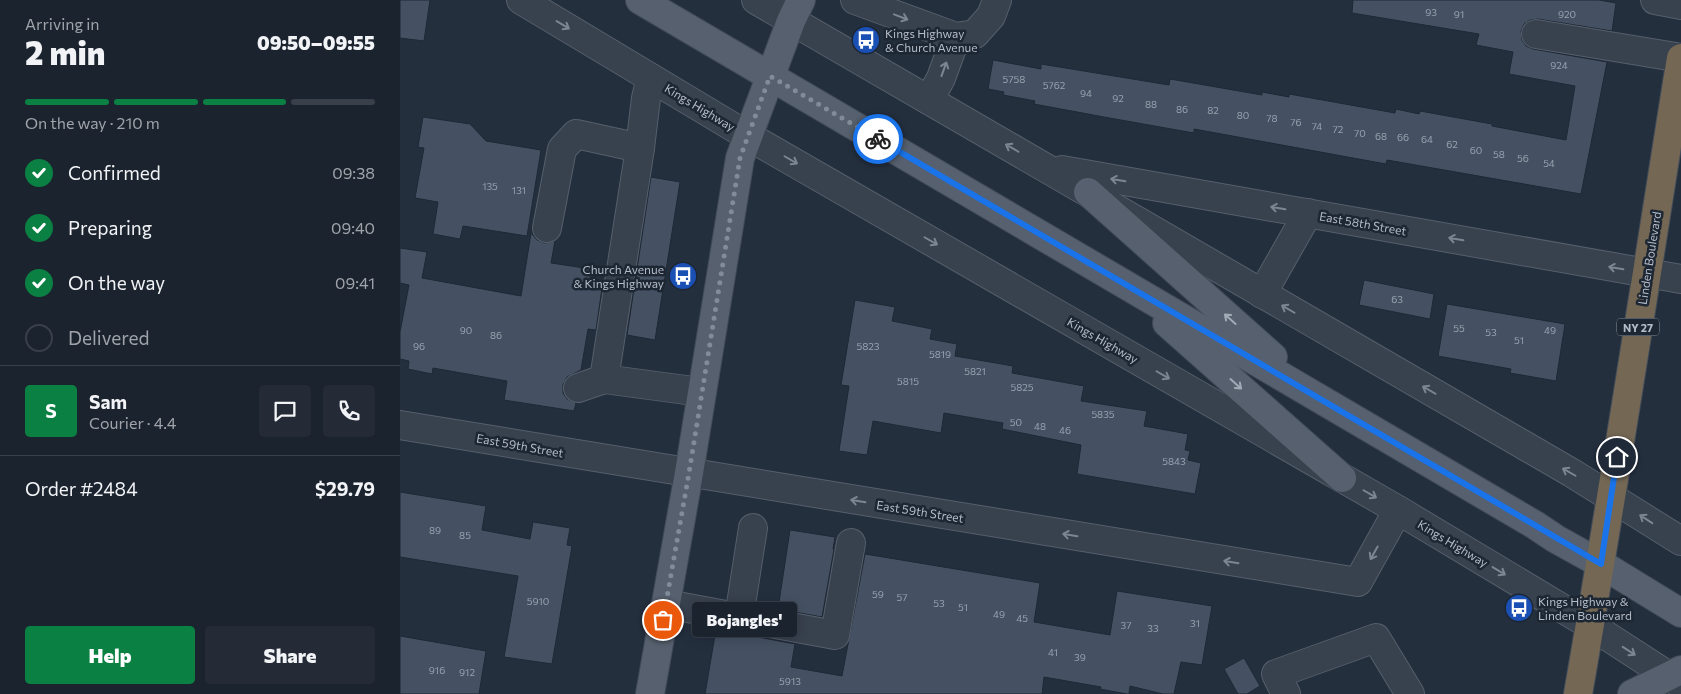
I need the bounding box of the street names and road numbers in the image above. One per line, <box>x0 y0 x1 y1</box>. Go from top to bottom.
street label: Kings Highway <box>662 81 738 133</box>
street label: East 58th Street <box>1318 208 1408 238</box>
street label: Linden Boulevard <box>1635 210 1663 305</box>
street label: Kings Highway <box>1065 314 1141 366</box>
road number: NY 27 <box>1617 318 1659 336</box>
street label: East 59th Street <box>475 430 565 460</box>
street label: East 59th Street <box>875 497 965 525</box>
street label: Kings Highway <box>1415 517 1491 569</box>

